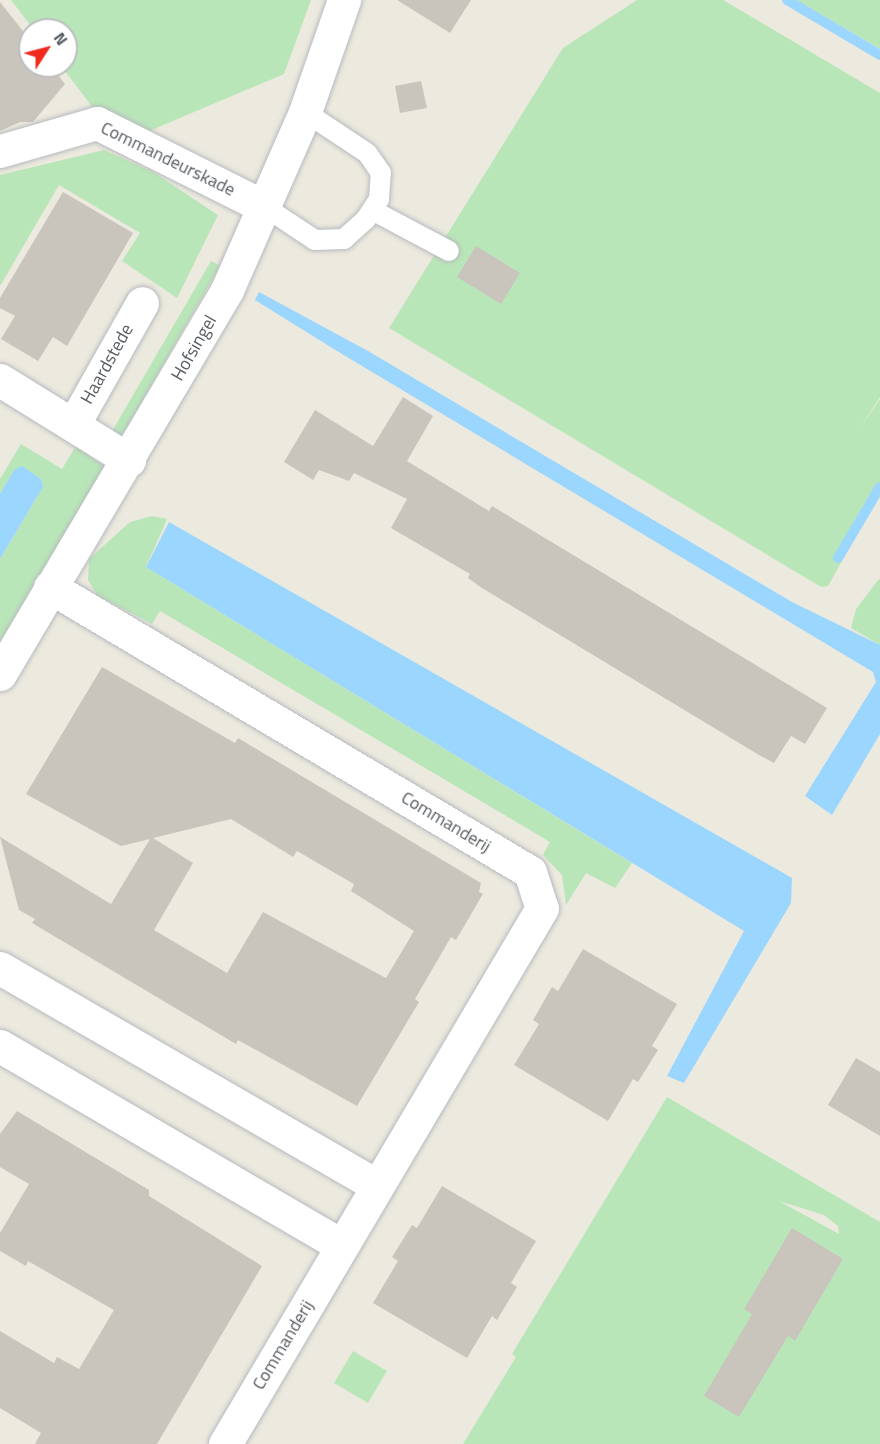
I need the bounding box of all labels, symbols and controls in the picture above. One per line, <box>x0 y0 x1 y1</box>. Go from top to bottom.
north arrow <box>18 18 78 78</box>
text: N <box>48 27 74 50</box>
street label: Commandeurskade <box>97 117 239 201</box>
street label: Hofsingel <box>167 311 221 385</box>
street label: Haardstede <box>76 320 138 408</box>
street label: Commanderij <box>397 787 495 857</box>
street label: Commanderij <box>248 1296 318 1394</box>

